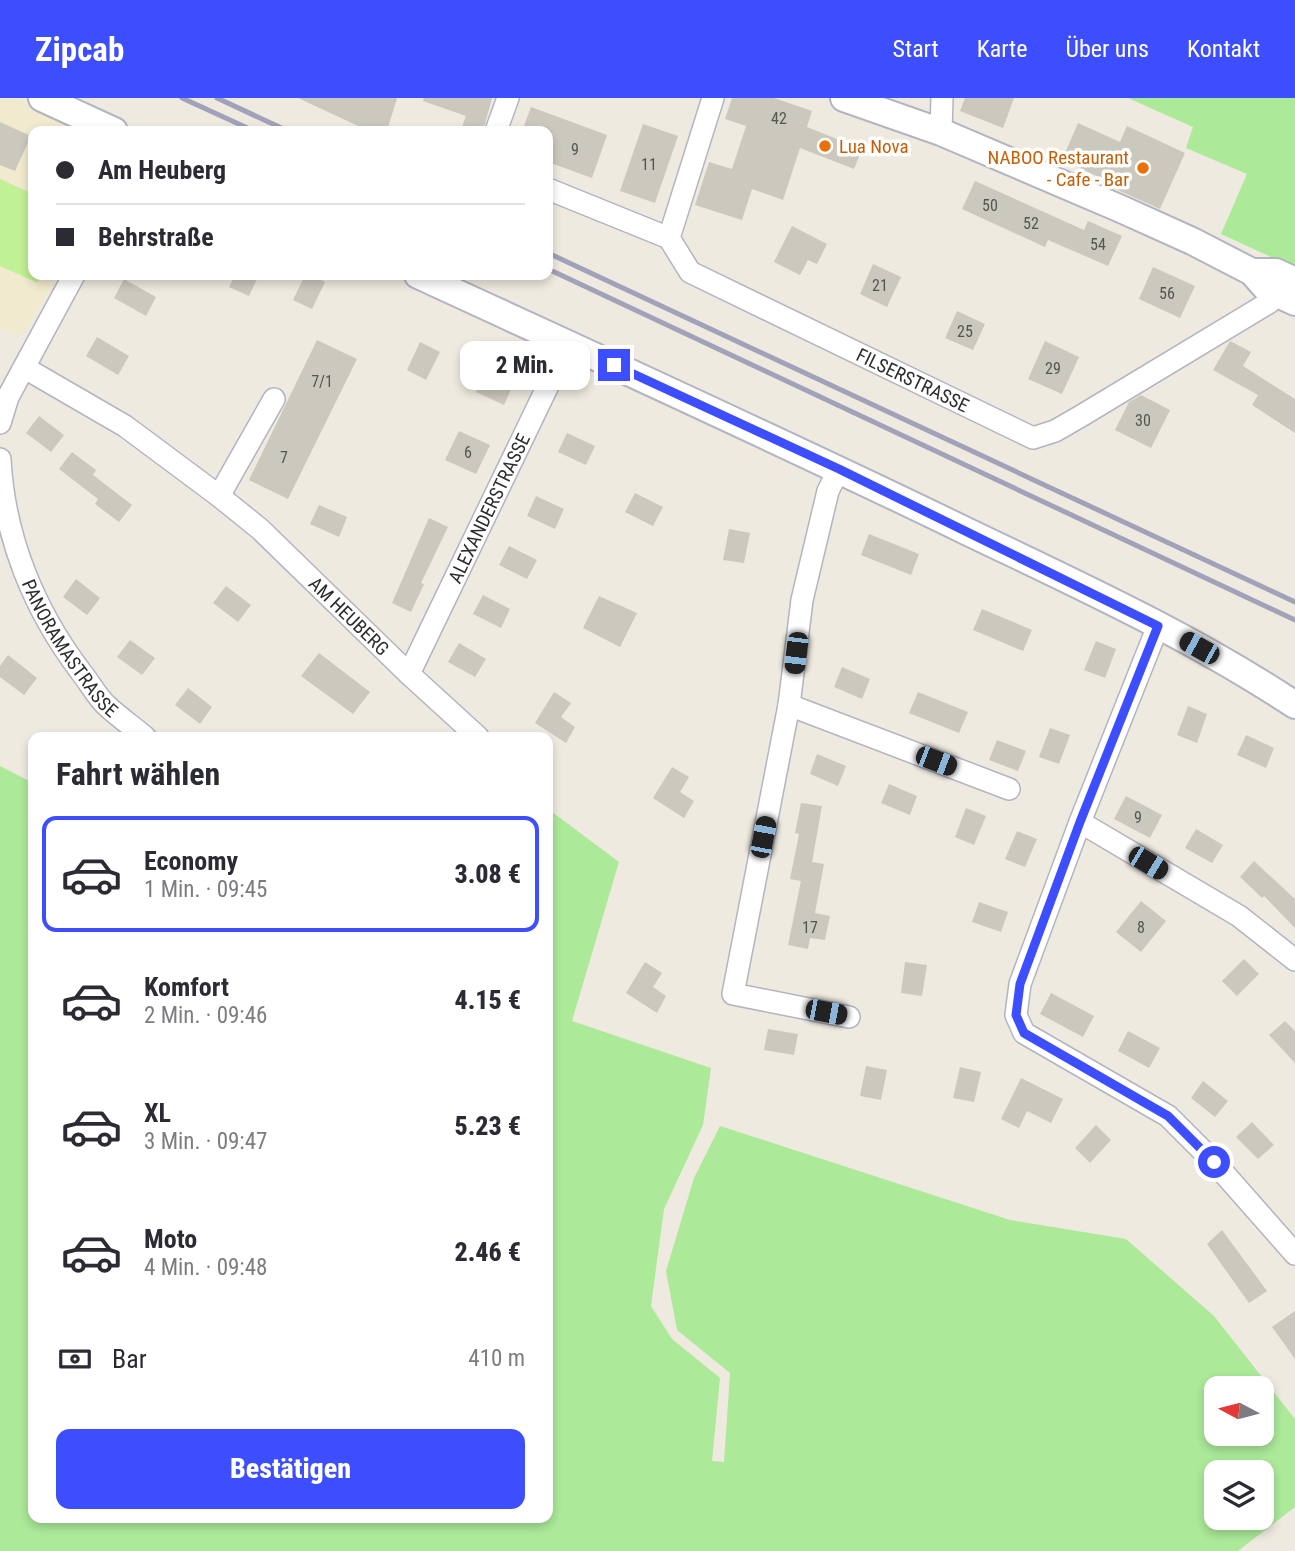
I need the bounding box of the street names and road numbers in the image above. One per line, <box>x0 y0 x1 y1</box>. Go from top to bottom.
street label: FILSERSTRASSE <box>853 343 973 417</box>
street label: ALEXANDERSTRASSE <box>443 430 535 587</box>
street label: AM HEUBERG <box>304 572 394 660</box>
street label: PANORAMASTRASSE <box>17 576 123 722</box>

